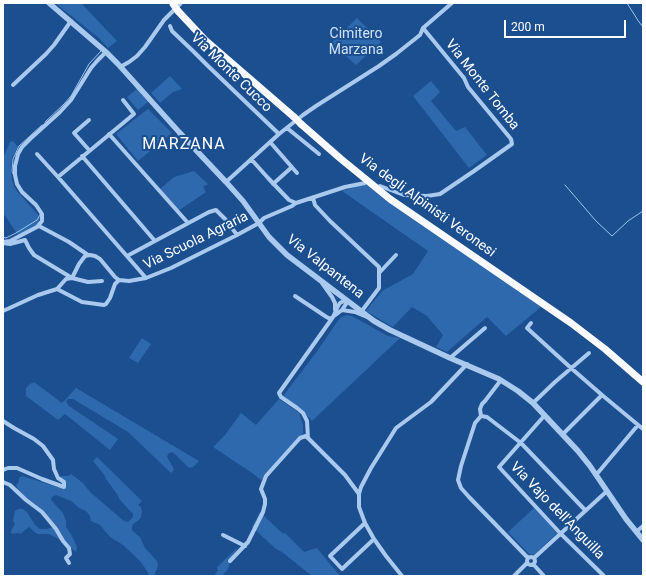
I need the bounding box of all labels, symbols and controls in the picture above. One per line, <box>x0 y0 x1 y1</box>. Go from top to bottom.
scale bar <box>506 12 628 38</box>
text: 200 m <box>511 20 545 34</box>
park label: Cimitero Marzana <box>329 26 383 58</box>
street label: Via Monte Cucco <box>187 30 275 116</box>
street label: Via Monte Tomba <box>441 36 523 134</box>
district label: MARZANA <box>142 135 226 155</box>
street label: Via degli Alpinisti Veronesi <box>355 151 499 261</box>
street label: Via Scuola Agraria <box>141 208 251 274</box>
street label: Via Valpantena <box>283 232 367 302</box>
street label: Via Vajo dell'Anguilla <box>506 459 608 563</box>

